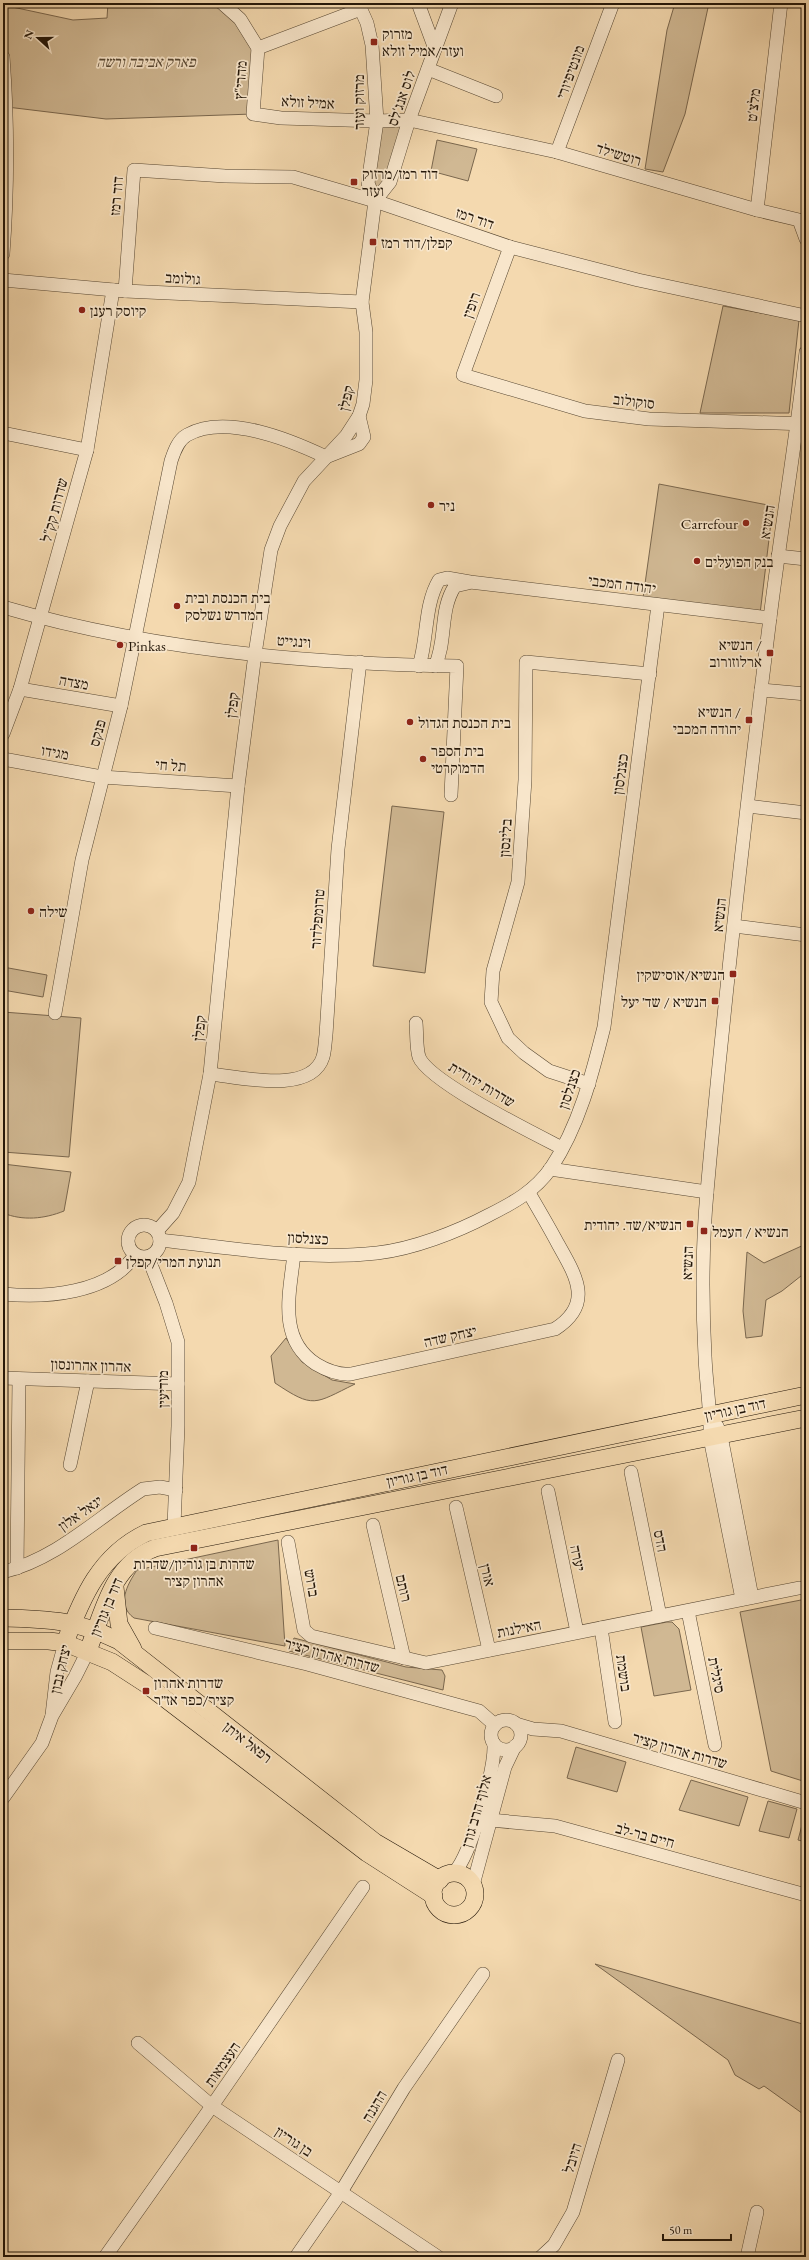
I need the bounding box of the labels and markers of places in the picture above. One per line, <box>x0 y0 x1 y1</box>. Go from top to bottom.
place label: מזרוק ועזר/אמיל זולא <box>382 24 464 60</box>
marker: מזרוק ועזר/אמיל זולא <box>369 37 379 47</box>
place label: דוד רמז/מרזוק ועזר <box>362 164 438 200</box>
marker: דוד רמז/מרזוק ועזר <box>349 177 359 187</box>
place label: קפלן/דוד רמז <box>381 233 452 252</box>
marker: קפלן/דוד רמז <box>368 237 378 247</box>
place label: קיוסק רענן <box>90 301 146 320</box>
marker: קיוסק רענן <box>77 305 87 315</box>
place label: ניר <box>439 496 455 515</box>
marker: ניר <box>426 500 436 510</box>
place label: Carrefour <box>681 514 738 533</box>
marker: Carrefour <box>741 518 751 528</box>
place label: בנק הפועלים <box>705 552 774 571</box>
marker: בנק הפועלים <box>692 556 702 566</box>
place label: בית הכנסת ובית המדרש נשלסק <box>185 588 270 624</box>
marker: בית הכנסת ובית המדרש נשלסק <box>172 601 182 611</box>
place label: הנשיא / ארלוזורוב <box>709 635 762 671</box>
place label: Pinkas <box>128 636 166 655</box>
marker: Pinkas <box>115 640 125 650</box>
marker: הנשיא / ארלוזורוב <box>765 648 775 658</box>
place label: הנשיא / יהודה המכבי <box>673 702 741 738</box>
place label: בית הכנסת הגדול <box>418 713 511 732</box>
marker: הנשיא / יהודה המכבי <box>744 715 754 725</box>
marker: בית הכנסת הגדול <box>405 717 415 727</box>
place label: בית הספר הדמוקרטי <box>431 741 485 777</box>
marker: בית הספר הדמוקרטי <box>418 754 428 764</box>
place label: שילה <box>39 902 68 921</box>
marker: שילה <box>26 906 36 916</box>
place label: הנשיא/אוסישקין <box>637 965 725 984</box>
marker: הנשיא/אוסישקין <box>728 969 738 979</box>
place label: הנשיא / שד׳ יעל <box>621 992 707 1011</box>
marker: הנשיא / שד׳ יעל <box>710 996 720 1006</box>
place label: הנשיא/שד. יהודית <box>584 1215 682 1234</box>
marker: הנשיא/שד. יהודית <box>685 1219 695 1229</box>
place label: הנשיא / העמל <box>712 1222 789 1241</box>
marker: הנשיא / העמל <box>699 1226 709 1236</box>
place label: תנועת המרי/קפלן <box>126 1252 221 1271</box>
marker: תנועת המרי/קפלן <box>113 1256 123 1266</box>
marker: שדרות בן גוריון/שדרות אהרון קציר <box>189 1543 199 1553</box>
place label: שדרות בן גוריון/שדרות אהרון קציר <box>133 1554 255 1590</box>
place label: שדרות אהרון קציר/כפר אז״ר <box>154 1673 234 1709</box>
marker: שדרות אהרון קציר/כפר אז״ר <box>141 1686 151 1696</box>

